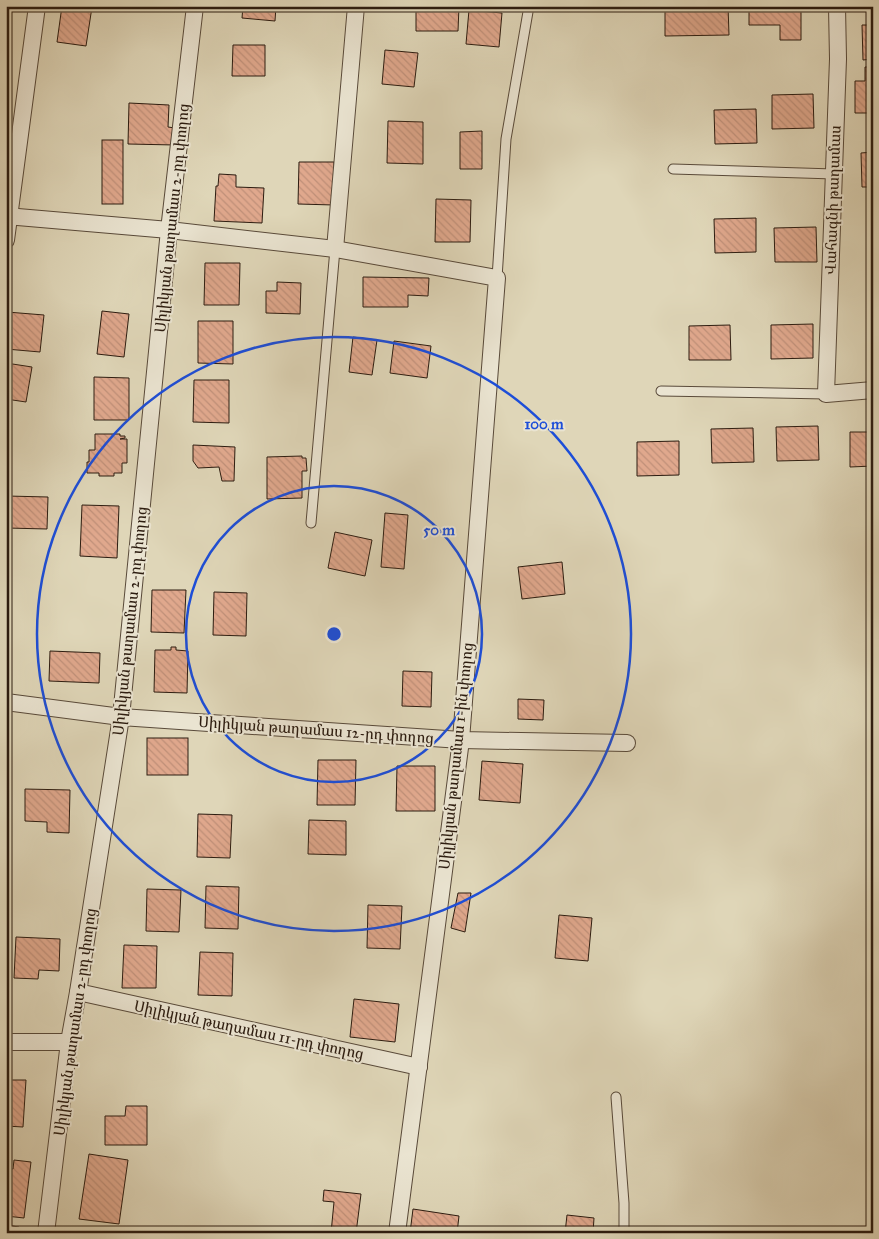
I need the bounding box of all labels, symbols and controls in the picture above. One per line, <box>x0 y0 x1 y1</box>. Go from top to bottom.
street label: Սիլիկյան թաղամաս 2-րդ փողոց <box>151 103 193 333</box>
street label: Վահագնի թաղամաս <box>821 125 845 275</box>
text: 100 m <box>524 415 564 433</box>
street label: Սիլիկյան թաղամաս 2-րդ փողոց <box>109 506 151 736</box>
text: 50 m <box>423 521 455 539</box>
centre of rings <box>325 625 343 643</box>
street label: Սիլիկյան թաղամաս 1-ին փողոց <box>435 642 477 870</box>
street label: Սիլիկյան թաղամաս 12-րդ փողոց <box>198 713 434 747</box>
street label: Սիլիկյան թաղամաս 2-րդ փողոց <box>50 907 100 1137</box>
street label: Սիլիկյան թաղամաս 11-րդ փողոց <box>132 997 366 1063</box>

